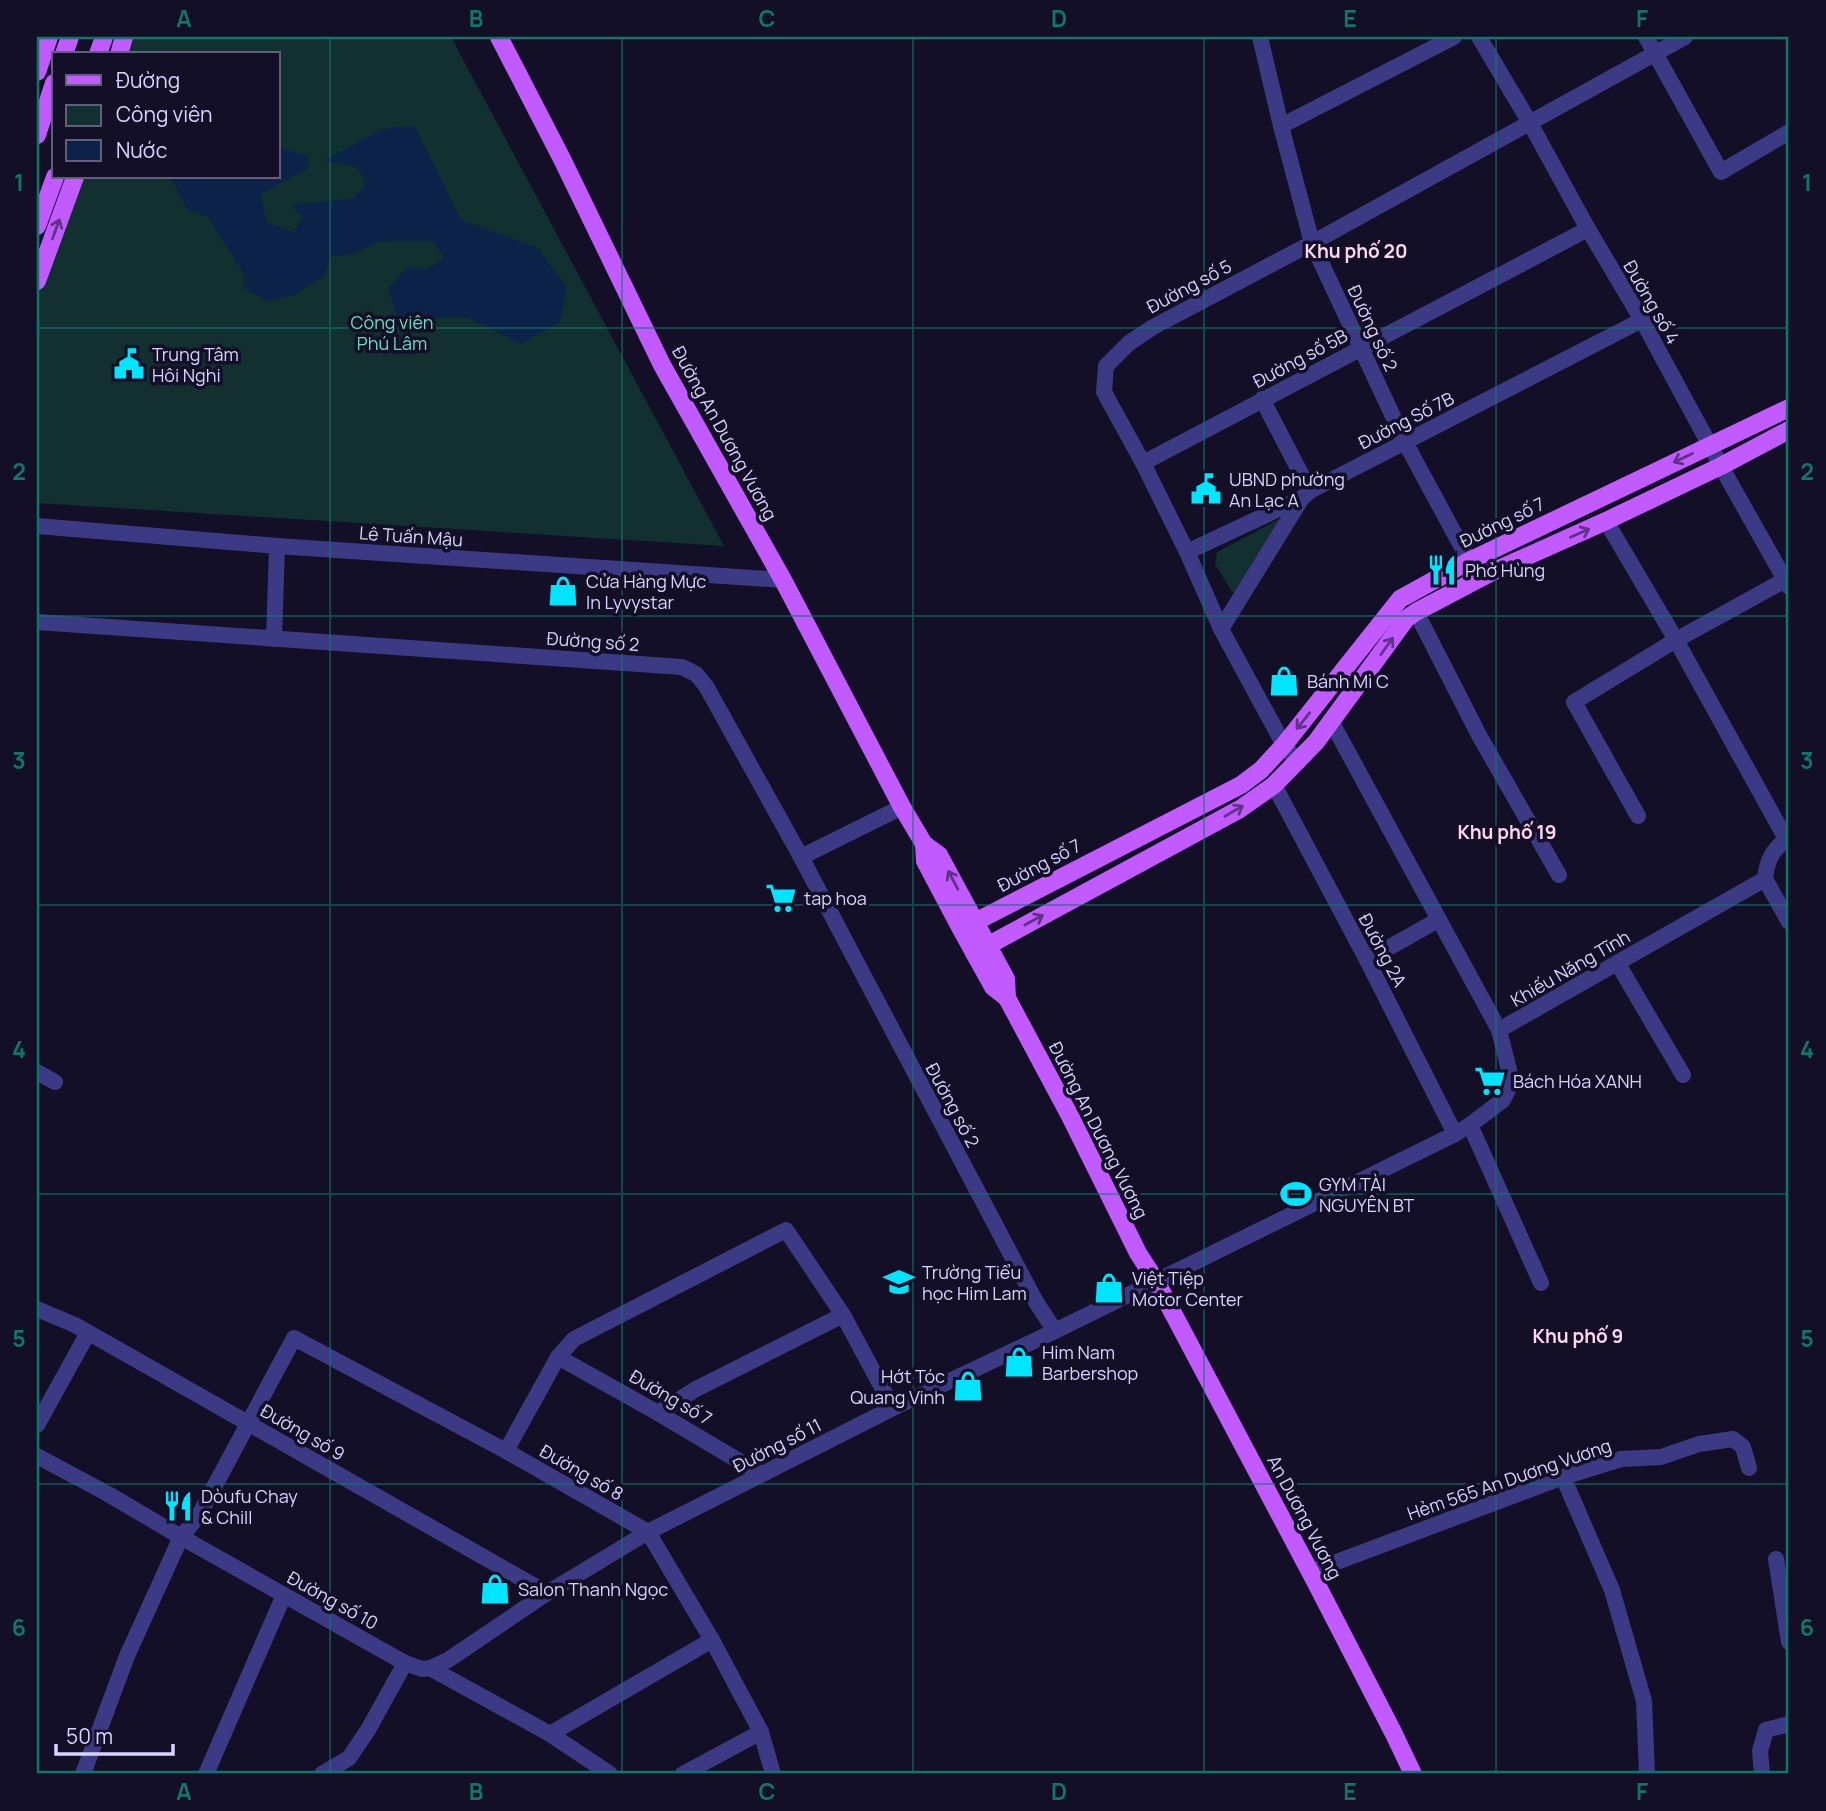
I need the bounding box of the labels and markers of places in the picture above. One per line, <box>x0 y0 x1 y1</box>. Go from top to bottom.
place label: Trung Tâm Hôi Nghi <box>152 342 239 387</box>
public building icon: Trung Tâm Hôi Nghi <box>112 347 146 381</box>
place label: UBND phường An Lạc A <box>1229 467 1345 512</box>
public building icon: UBND phường An Lạc A <box>1189 472 1223 506</box>
restaurant icon: Phở Hùng <box>1425 553 1459 587</box>
place label: Phở Hùng <box>1465 558 1545 582</box>
place label: Cửa Hàng Mực In Lyvystar <box>586 569 706 614</box>
shop icon: Cửa Hàng Mực In Lyvystar <box>546 574 580 608</box>
shop icon: Bánh Mì C <box>1267 664 1301 698</box>
place label: Bánh Mì C <box>1307 669 1389 693</box>
supermarket icon: tap hoa <box>764 881 798 915</box>
place label: tap hoa <box>804 886 867 910</box>
supermarket icon: Bách Hóa XANH <box>1473 1064 1507 1098</box>
place label: Bách Hóa XANH <box>1513 1069 1642 1093</box>
place label: GYM TÀI NGUYÊN BT <box>1319 1172 1415 1217</box>
sports icon: GYM TÀI NGUYÊN BT <box>1279 1177 1313 1211</box>
place label: Trường Tiểu học Him Lam <box>922 1260 1027 1305</box>
school or university icon: Trường Tiểu học Him Lam <box>882 1265 916 1299</box>
place label: Việt Tiệp Motor Center <box>1132 1266 1244 1311</box>
shop icon: Việt Tiệp Motor Center <box>1092 1271 1126 1305</box>
place label: Him Nam Barbershop <box>1042 1340 1138 1385</box>
shop icon: Him Nam Barbershop <box>1002 1345 1036 1379</box>
place label: Hớt Tóc Quang Vinh <box>850 1364 945 1409</box>
shop icon: Hớt Tóc Quang Vinh <box>951 1369 985 1403</box>
place label: Dòufu Chay & Chill <box>201 1484 298 1529</box>
restaurant icon: Dòufu Chay & Chill <box>161 1489 195 1523</box>
shop icon: Salon Thanh Ngọc <box>478 1572 512 1606</box>
place label: Salon Thanh Ngọc <box>518 1577 668 1601</box>

